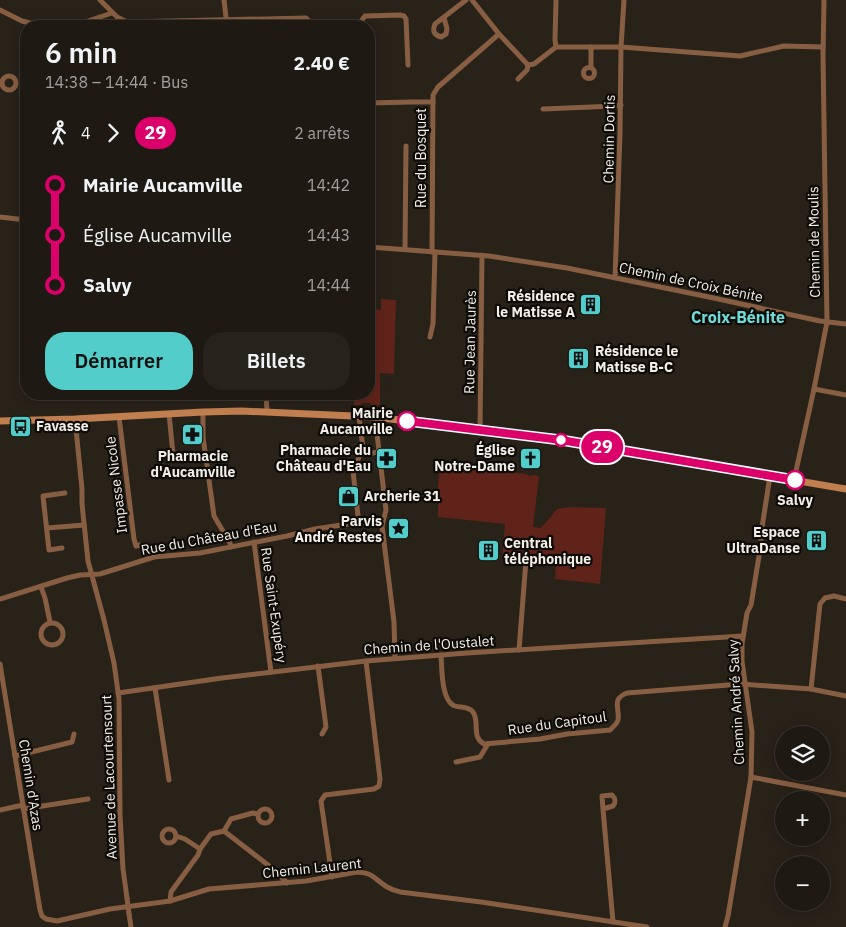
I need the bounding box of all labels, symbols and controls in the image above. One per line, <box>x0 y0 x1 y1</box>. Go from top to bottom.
text: 6 min <box>45 34 117 71</box>
text: 2.40 € <box>294 51 350 75</box>
text: 14:38 – 14:44 · Bus <box>45 72 188 92</box>
street label: Chemin Dortis <box>599 94 619 184</box>
street label: Rue du Bosquet <box>412 108 430 208</box>
icon: walk <box>45 119 73 147</box>
icon: forward <box>99 119 127 147</box>
text: 29 <box>145 121 166 144</box>
text: 4 <box>81 123 91 143</box>
text: 2 arrêts <box>294 123 350 143</box>
text: Mairie Aucamville <box>83 173 243 197</box>
text: 14:42 <box>307 175 350 195</box>
street label: Chemin de Moulis <box>804 186 824 298</box>
text: Église Aucamville <box>83 223 232 247</box>
text: 14:43 <box>307 225 350 245</box>
street label: Chemin de Croix Bénite <box>617 258 765 306</box>
text: Salvy <box>83 273 132 297</box>
text: 14:44 <box>307 275 350 295</box>
place label: Résidence le Matisse A <box>496 287 575 321</box>
street label: Rue Jean Jaurès <box>460 290 480 394</box>
building icon: Résidence le Matisse A <box>579 292 603 316</box>
district label: Croix-Bénite <box>691 307 785 327</box>
button: Démarrer <box>45 332 193 390</box>
button: Billets <box>203 332 350 390</box>
place label: Résidence le Matisse B-C <box>595 342 678 376</box>
building icon: Résidence le Matisse B-C <box>567 347 591 371</box>
place label: Mairie Aucamville <box>320 404 393 438</box>
marker: Mairie Aucamville <box>397 411 417 431</box>
bus stop icon: Favasse <box>8 414 32 438</box>
place label: Favasse <box>36 417 89 435</box>
pharmacy icon: Pharmacie d'Aucamville <box>181 422 205 446</box>
line badge: 29 <box>580 431 624 463</box>
unlabelled marker <box>554 433 568 447</box>
street label: Impasse Nicole <box>101 435 131 535</box>
text: 29 <box>591 435 613 458</box>
place label: Église Notre-Dame <box>434 440 515 475</box>
place label: Pharmacie du Château d'Eau <box>276 441 371 475</box>
pharmacy icon: Pharmacie du Château d'Eau <box>375 446 399 470</box>
church icon: Église Notre-Dame <box>519 446 543 470</box>
place label: Pharmacie d'Aucamville <box>151 447 236 481</box>
marker: Salvy <box>785 470 805 490</box>
shop icon: Archerie 31 <box>336 484 360 508</box>
place label: Archerie 31 <box>364 487 441 505</box>
place label: Salvy <box>777 491 813 509</box>
place label: Parvis André Restes <box>295 512 382 546</box>
street label: Rue du Château d'Eau <box>140 517 278 559</box>
place icon: Parvis André Restes <box>386 517 410 541</box>
place label: Espace UltraDanse <box>726 523 800 557</box>
building icon: Espace UltraDanse <box>804 528 828 552</box>
place label: Central téléphonique <box>504 534 591 568</box>
building icon: Central téléphonique <box>476 539 500 563</box>
street label: Rue Saint-Exupéry <box>257 546 291 664</box>
street label: Chemin de l'Oustalet <box>363 631 495 659</box>
street label: Chemin André Salvy <box>724 639 748 765</box>
street label: Avenue de Lacourtensourt <box>97 694 121 860</box>
street label: Rue du Capitoul <box>506 707 608 739</box>
map controls <box>775 726 830 911</box>
button: layers <box>775 726 830 781</box>
street label: Chemin d'Azas <box>15 738 47 832</box>
button: + <box>775 791 830 846</box>
street label: Chemin Laurent <box>262 854 362 882</box>
button: − <box>775 856 830 911</box>

